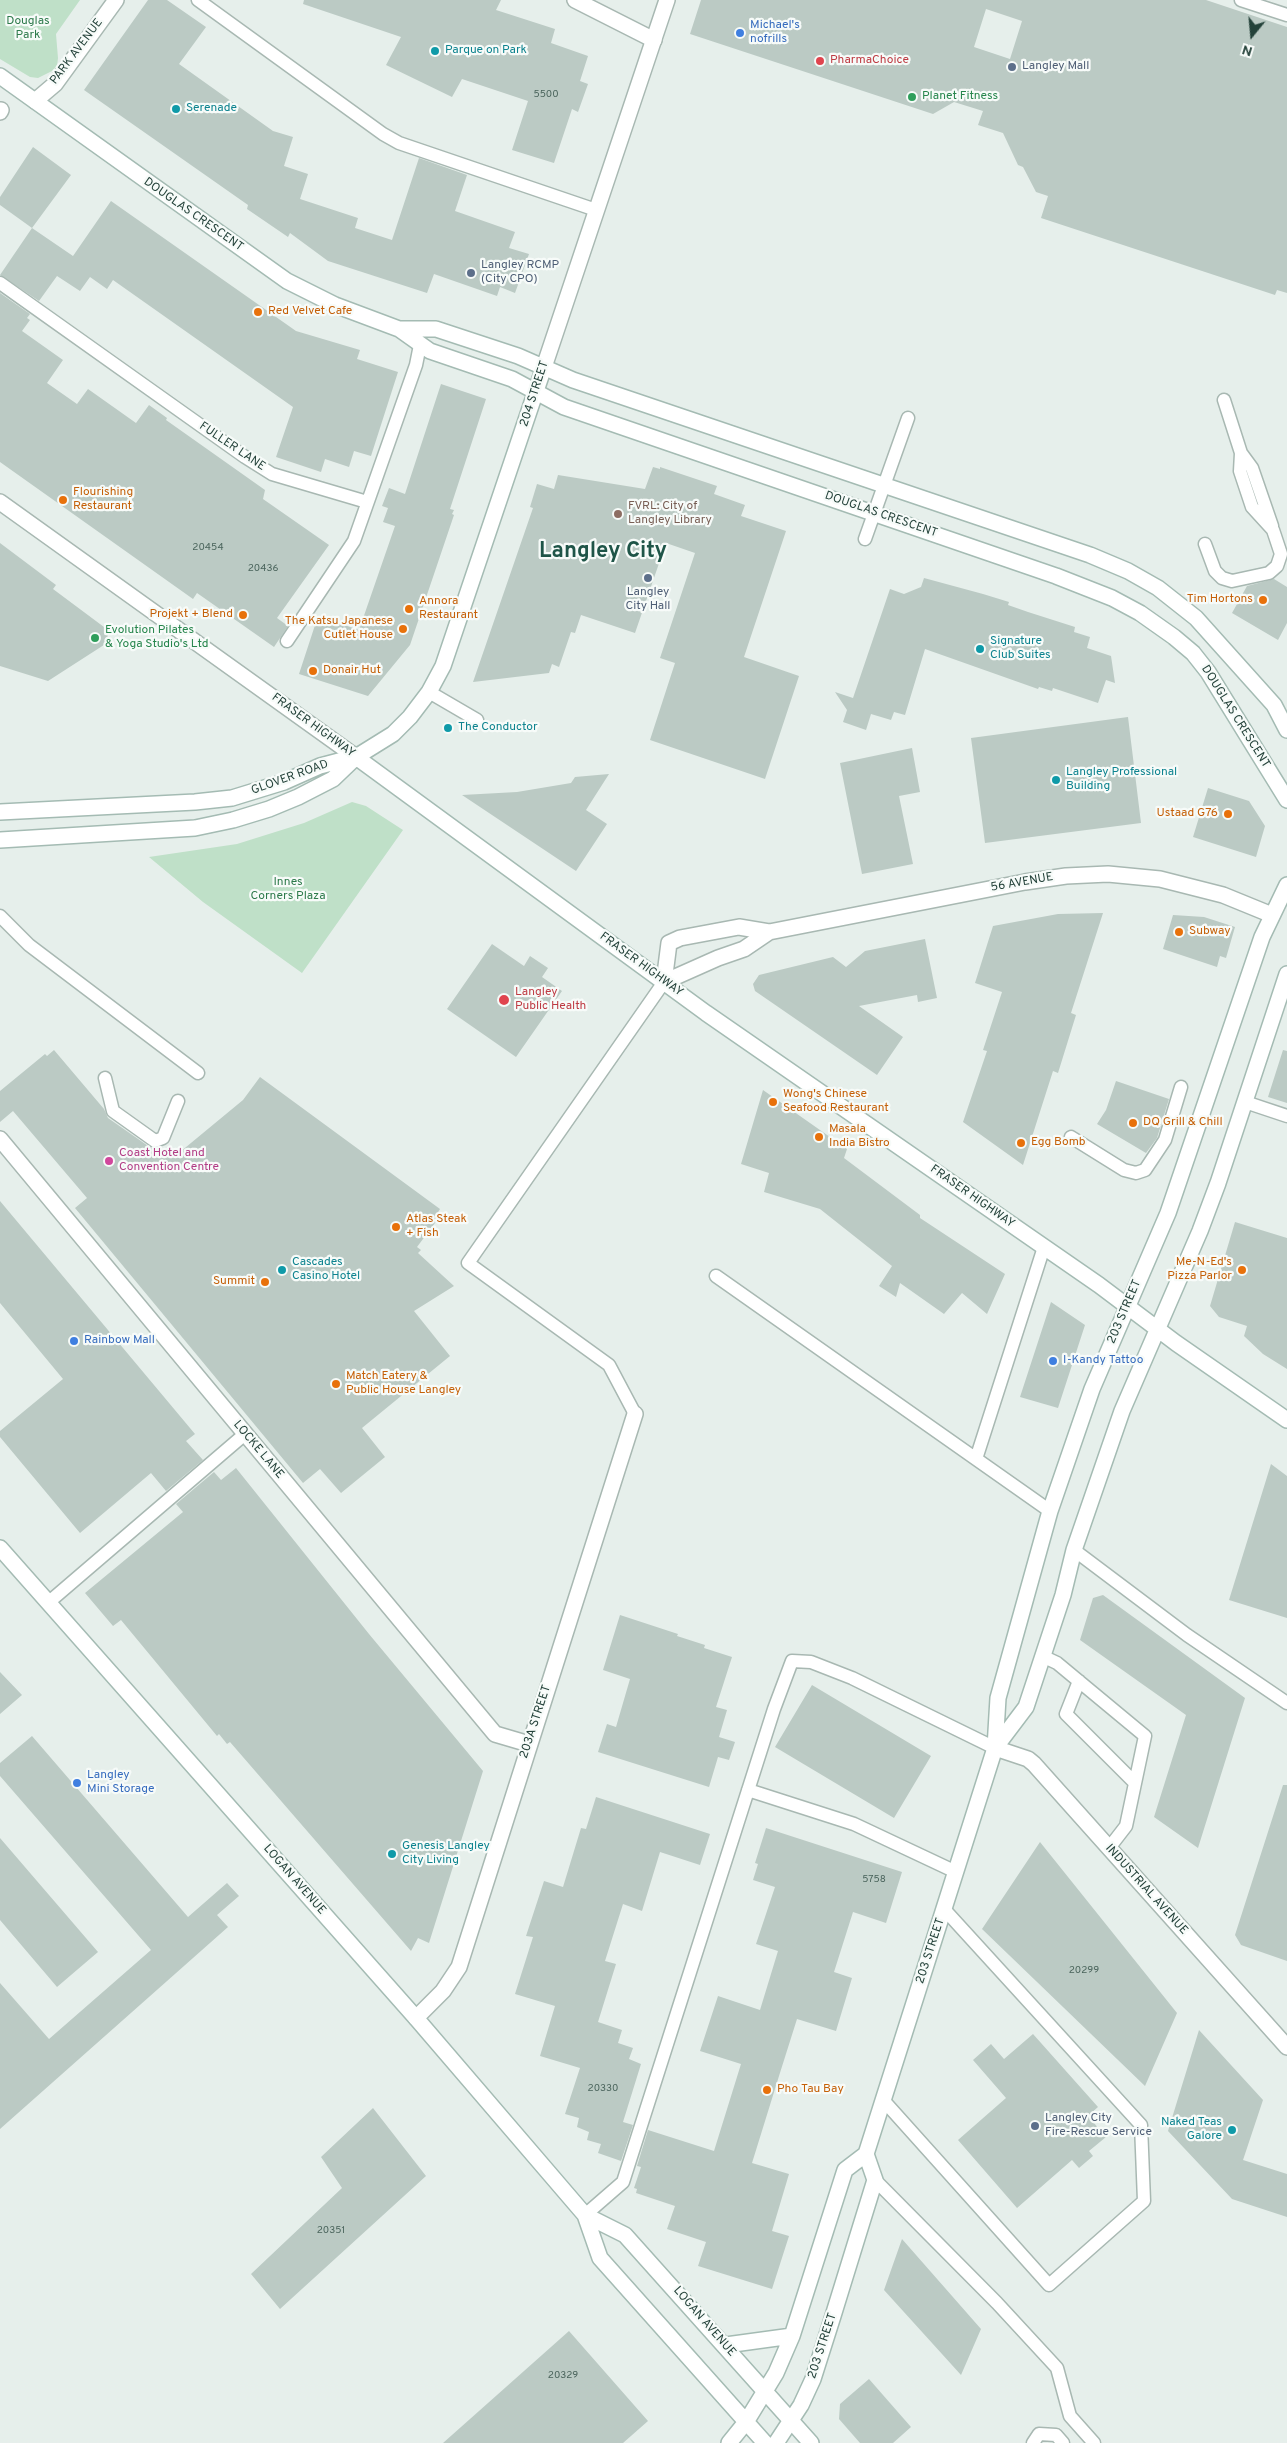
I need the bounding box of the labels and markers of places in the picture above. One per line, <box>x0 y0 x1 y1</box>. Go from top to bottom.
place label: Michael's nofrills <box>750 19 800 47</box>
marker: Michael's nofrills <box>734 27 746 39</box>
place label: Parque on Park <box>445 44 527 58</box>
marker: Parque on Park <box>429 45 441 57</box>
place label: PharmaChoice <box>830 54 909 68</box>
marker: PharmaChoice <box>814 55 826 67</box>
place label: Langley Mall <box>1022 60 1089 74</box>
marker: Langley Mall <box>1006 61 1018 73</box>
place label: Planet Fitness <box>922 90 998 104</box>
marker: Planet Fitness <box>906 91 918 103</box>
place label: Serenade <box>186 102 237 116</box>
marker: Serenade <box>170 103 182 115</box>
place label: Langley RCMP (City CPO) <box>481 259 559 287</box>
marker: Langley RCMP (City CPO) <box>465 267 477 279</box>
place label: Red Velvet Cafe <box>268 305 352 319</box>
marker: Red Velvet Cafe <box>252 306 264 318</box>
place label: Flourishing Restaurant <box>73 486 133 514</box>
marker: Flourishing Restaurant <box>57 494 69 506</box>
place label: FVRL: City of Langley Library <box>628 500 712 528</box>
marker: FVRL: City of Langley Library <box>612 508 624 520</box>
marker: Langley City Hall <box>642 572 654 584</box>
place label: Langley City Hall <box>626 586 670 614</box>
place label: Tim Hortons <box>1187 593 1253 607</box>
marker: Tim Hortons <box>1257 594 1269 606</box>
place label: Annora Restaurant <box>419 595 478 623</box>
marker: Annora Restaurant <box>403 603 415 615</box>
place label: Projekt + Blend <box>149 608 233 622</box>
marker: Projekt + Blend <box>237 609 249 621</box>
place label: The Katsu Japanese Cutlet House <box>285 615 393 643</box>
marker: The Katsu Japanese Cutlet House <box>397 623 409 635</box>
place label: Evolution Pilates & Yoga Studio's Ltd <box>105 624 209 652</box>
marker: Evolution Pilates & Yoga Studio's Ltd <box>89 632 101 644</box>
place label: Signature Club Suites <box>990 635 1051 663</box>
marker: Signature Club Suites <box>974 643 986 655</box>
place label: Donair Hut <box>323 664 381 678</box>
marker: Donair Hut <box>307 665 319 677</box>
place label: The Conductor <box>458 721 538 735</box>
marker: The Conductor <box>442 722 454 734</box>
place label: Langley Professional Building <box>1066 766 1177 794</box>
marker: Langley Professional Building <box>1050 774 1062 786</box>
place label: Ustaad G76 <box>1157 807 1218 821</box>
marker: Ustaad G76 <box>1222 808 1234 820</box>
place label: Subway <box>1189 925 1231 939</box>
marker: Subway <box>1173 926 1185 938</box>
place label: Langley Public Health <box>515 986 586 1014</box>
marker: Langley Public Health <box>497 993 511 1007</box>
place label: Wong's Chinese Seafood Restaurant <box>783 1088 889 1116</box>
marker: Wong's Chinese Seafood Restaurant <box>767 1096 779 1108</box>
place label: DQ Grill & Chill <box>1143 1116 1223 1130</box>
marker: DQ Grill & Chill <box>1127 1117 1139 1129</box>
place label: Masala India Bistro <box>829 1123 890 1151</box>
marker: Masala India Bistro <box>813 1131 825 1143</box>
place label: Egg Bomb <box>1031 1136 1086 1150</box>
marker: Egg Bomb <box>1015 1137 1027 1149</box>
place label: Coast Hotel and Convention Centre <box>119 1147 219 1175</box>
marker: Coast Hotel and Convention Centre <box>103 1155 115 1167</box>
place label: Atlas Steak + Fish <box>406 1213 467 1241</box>
marker: Atlas Steak + Fish <box>390 1221 402 1233</box>
place label: Cascades Casino Hotel <box>292 1256 360 1284</box>
place label: Me-N-Ed's Pizza Parlor <box>1167 1256 1232 1284</box>
marker: Cascades Casino Hotel <box>276 1264 288 1276</box>
marker: Me-N-Ed's Pizza Parlor <box>1236 1264 1248 1276</box>
place label: Summit <box>213 1275 255 1289</box>
marker: Summit <box>259 1276 271 1288</box>
place label: Rainbow Mall <box>84 1334 155 1348</box>
marker: Rainbow Mall <box>68 1335 80 1347</box>
place label: I-Kandy Tattoo <box>1063 1354 1143 1368</box>
marker: I-Kandy Tattoo <box>1047 1355 1059 1367</box>
place label: Match Eatery & Public House Langley <box>346 1370 461 1398</box>
marker: Match Eatery & Public House Langley <box>330 1378 342 1390</box>
place label: Langley Mini Storage <box>87 1769 155 1797</box>
marker: Langley Mini Storage <box>71 1777 83 1789</box>
place label: Genesis Langley City Living <box>402 1840 490 1868</box>
marker: Genesis Langley City Living <box>386 1848 398 1860</box>
place label: Pho Tau Bay <box>777 2083 844 2097</box>
marker: Pho Tau Bay <box>761 2084 773 2096</box>
place label: Langley City Fire-Rescue Service <box>1045 2112 1152 2140</box>
place label: Naked Teas Galore <box>1161 2116 1222 2144</box>
marker: Langley City Fire-Rescue Service <box>1029 2120 1041 2132</box>
marker: Naked Teas Galore <box>1226 2124 1238 2136</box>

